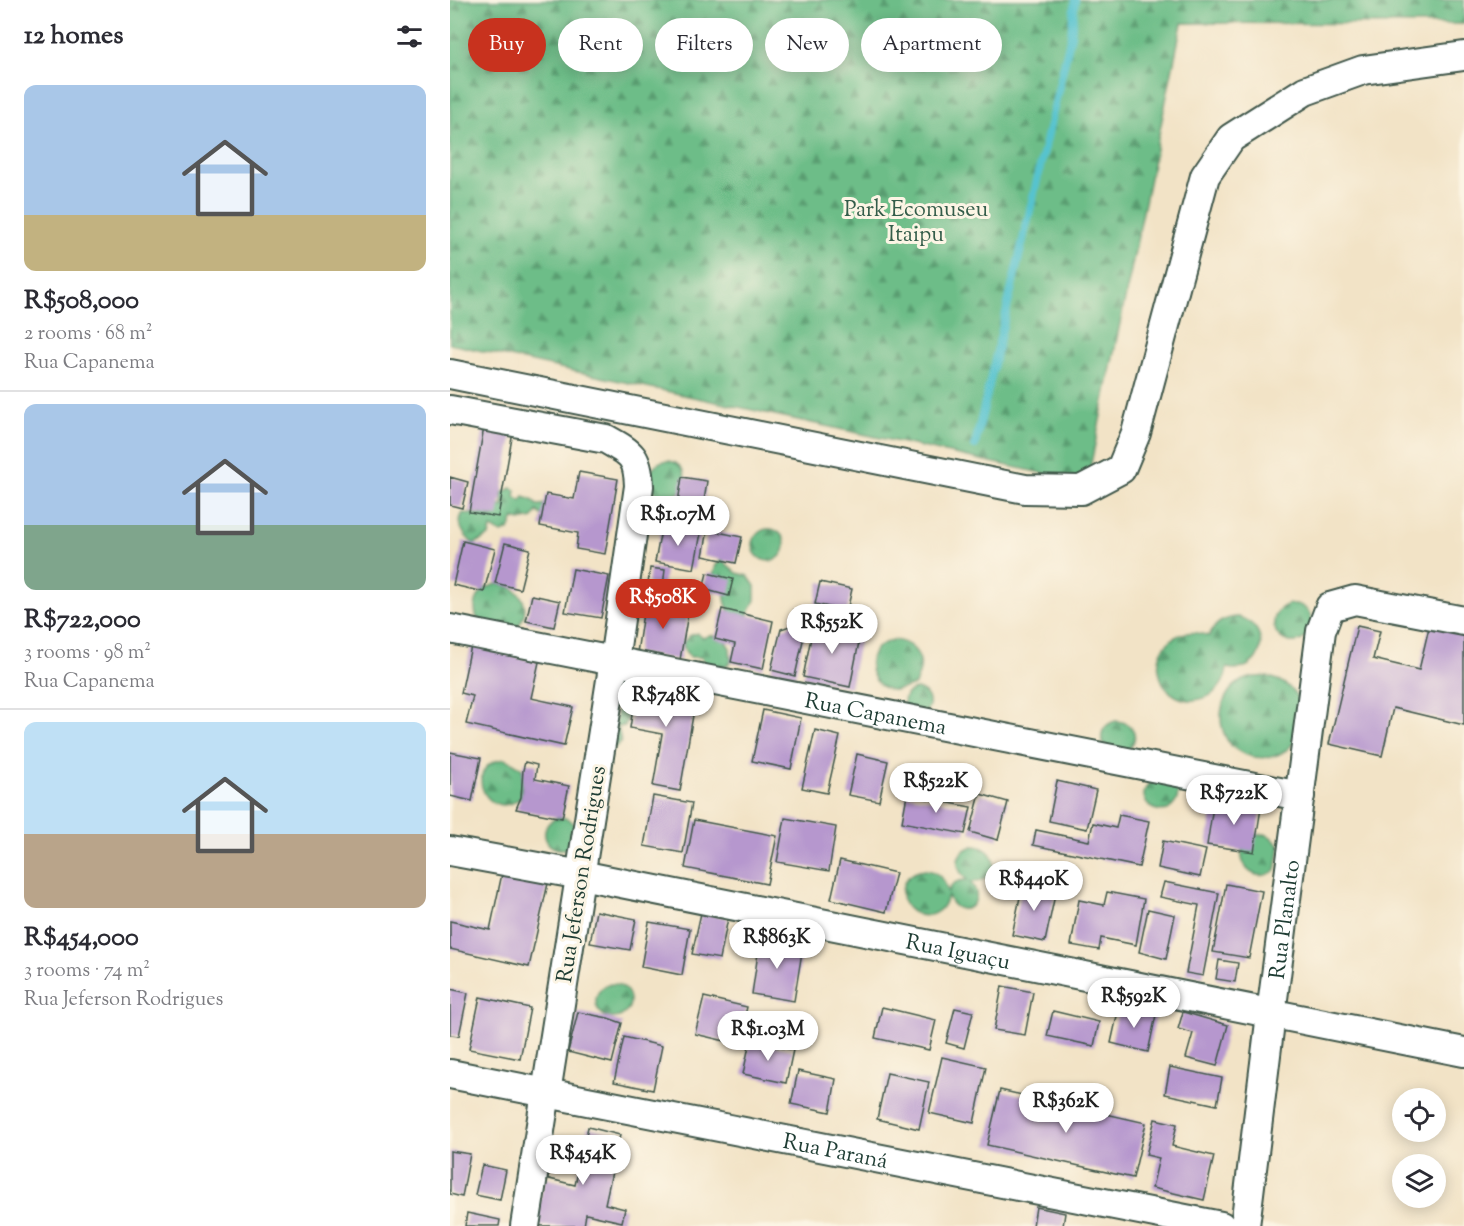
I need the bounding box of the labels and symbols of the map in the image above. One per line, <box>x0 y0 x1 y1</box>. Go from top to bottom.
park label: Park Ecomuseu Itaipu <box>844 195 988 252</box>
pin: R$1.07M <box>623 496 733 547</box>
pin: R$508K <box>614 579 712 630</box>
pin: R$552K <box>783 604 881 655</box>
pin: R$748K <box>617 677 715 728</box>
street label: Rua Capanema <box>802 686 949 745</box>
pin: R$522K <box>887 763 985 814</box>
street label: Rua Jeferson Rodrigues <box>550 764 616 985</box>
pin: R$722K <box>1185 775 1283 826</box>
street label: Rua Planalto <box>1263 858 1310 981</box>
pin: R$440K <box>985 861 1083 912</box>
pin: R$863K <box>728 919 826 970</box>
street label: Rua Iguaçu <box>903 927 1013 980</box>
pin: R$592K <box>1085 978 1183 1029</box>
pin: R$1.03M <box>713 1011 823 1062</box>
pin: R$362K <box>1017 1083 1115 1134</box>
street label: Rua Paraná <box>780 1127 890 1179</box>
pin: R$454K <box>534 1135 632 1186</box>

